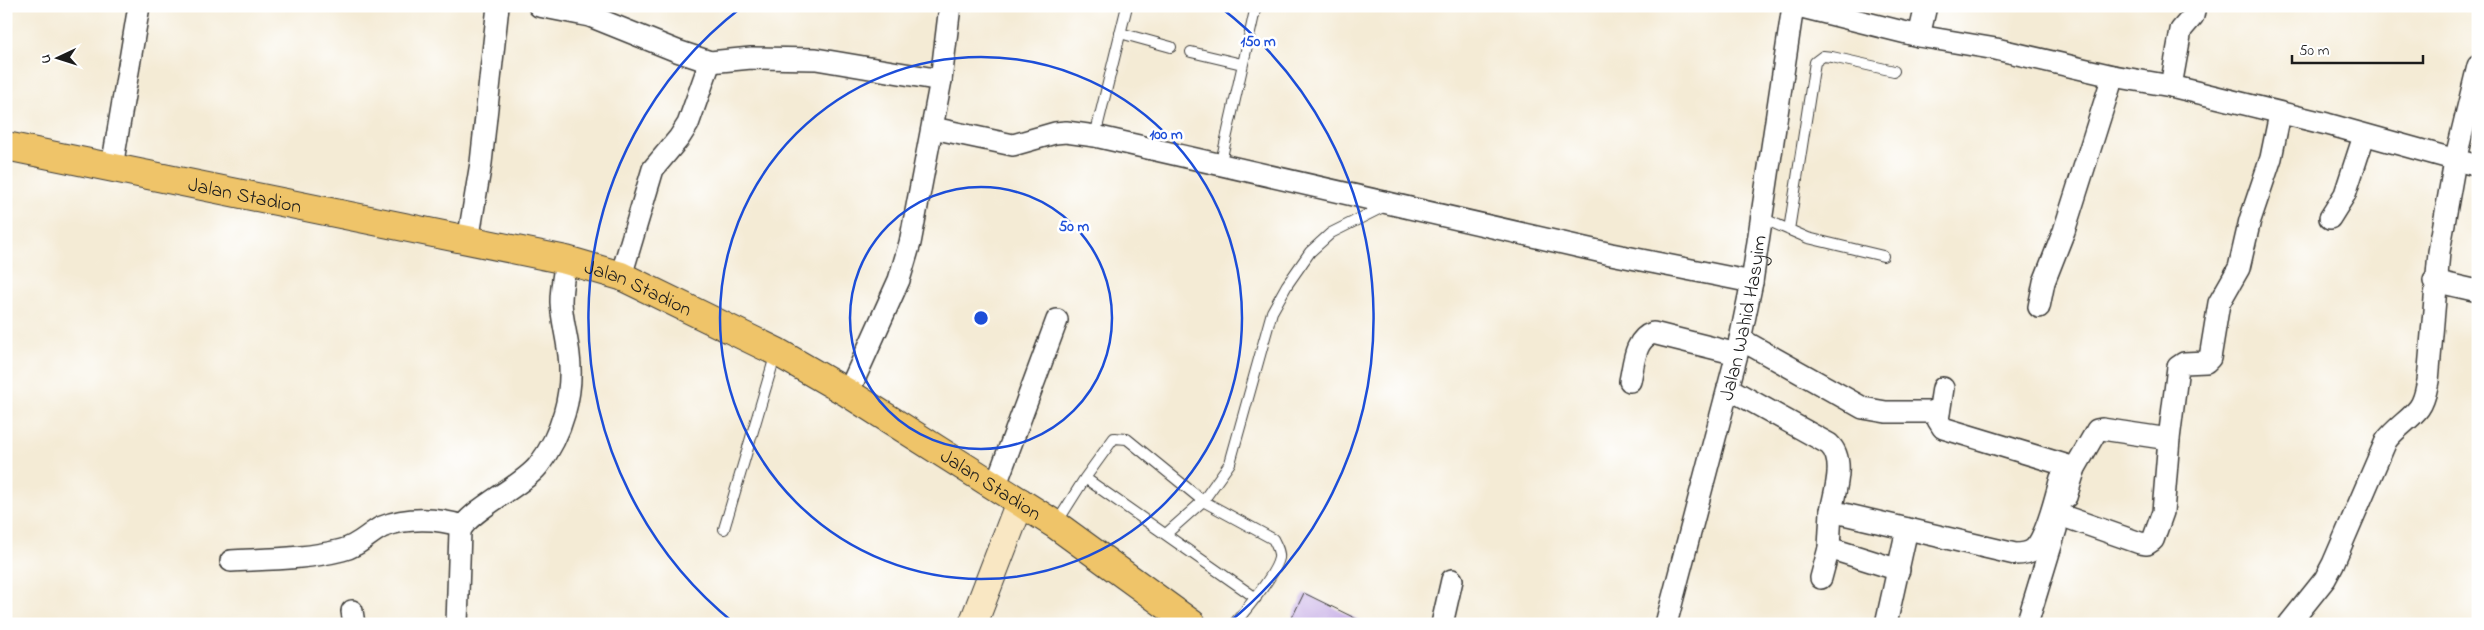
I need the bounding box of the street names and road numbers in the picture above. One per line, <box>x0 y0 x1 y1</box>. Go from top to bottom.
street label: Jalan Stadion <box>185 171 304 223</box>
street label: Jalan Wahid Hasyim <box>1713 233 1776 404</box>
street label: Jalan Stadion <box>580 254 696 325</box>
street label: Jalan Stadion <box>934 443 1046 529</box>

